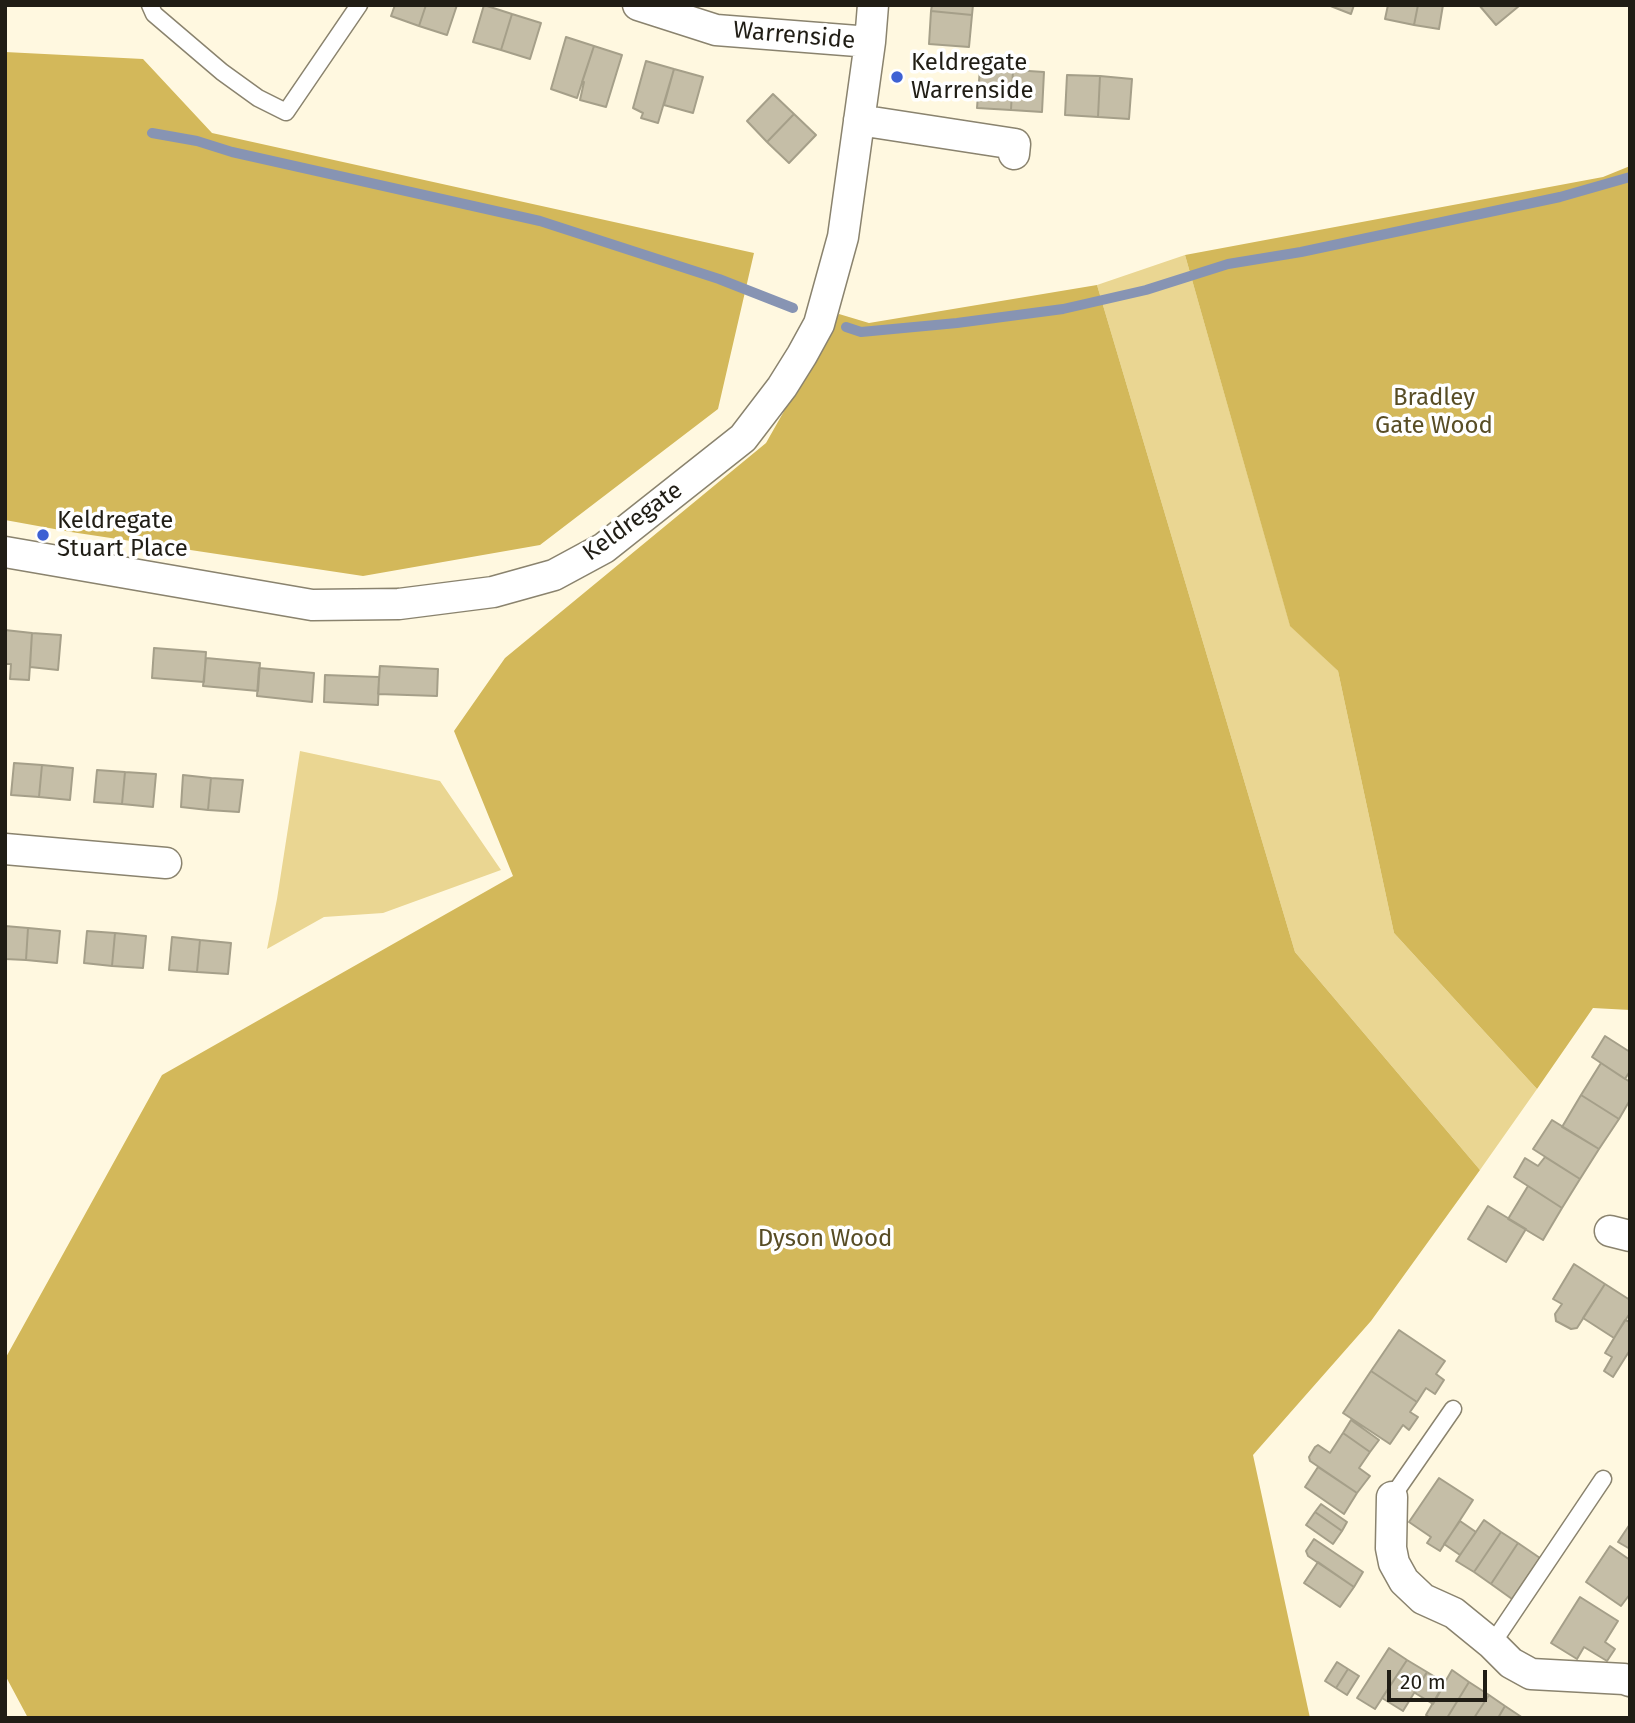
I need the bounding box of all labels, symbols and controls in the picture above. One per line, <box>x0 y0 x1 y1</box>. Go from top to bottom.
street label: Warrenside <box>732 16 856 56</box>
place label: Keldregate Warrenside <box>911 49 1034 105</box>
marker: Keldregate Warrenside <box>889 69 905 85</box>
park label: Bradley Gate Wood <box>1375 384 1493 440</box>
street label: Keldregate <box>578 476 688 568</box>
place label: Keldregate Stuart Place <box>57 507 188 563</box>
marker: Keldregate Stuart Place <box>35 527 51 543</box>
park label: Dyson Wood <box>758 1225 892 1253</box>
scale bar <box>1390 1656 1490 1700</box>
text: 20 m <box>1400 1669 1446 1695</box>

